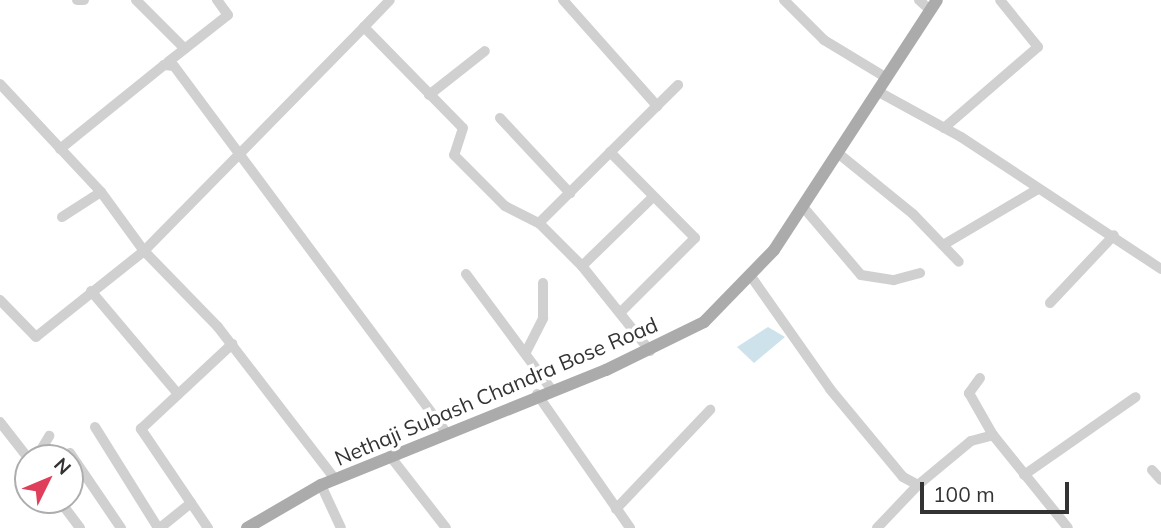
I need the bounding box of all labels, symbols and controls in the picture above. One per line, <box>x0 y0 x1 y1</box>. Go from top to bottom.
street label: Nethaji Subash Chandra Bose Road <box>331 311 661 471</box>
north arrow <box>14 444 84 514</box>
text: N <box>49 453 77 479</box>
scale bar <box>923 468 1072 512</box>
text: 100 m <box>933 481 995 507</box>

